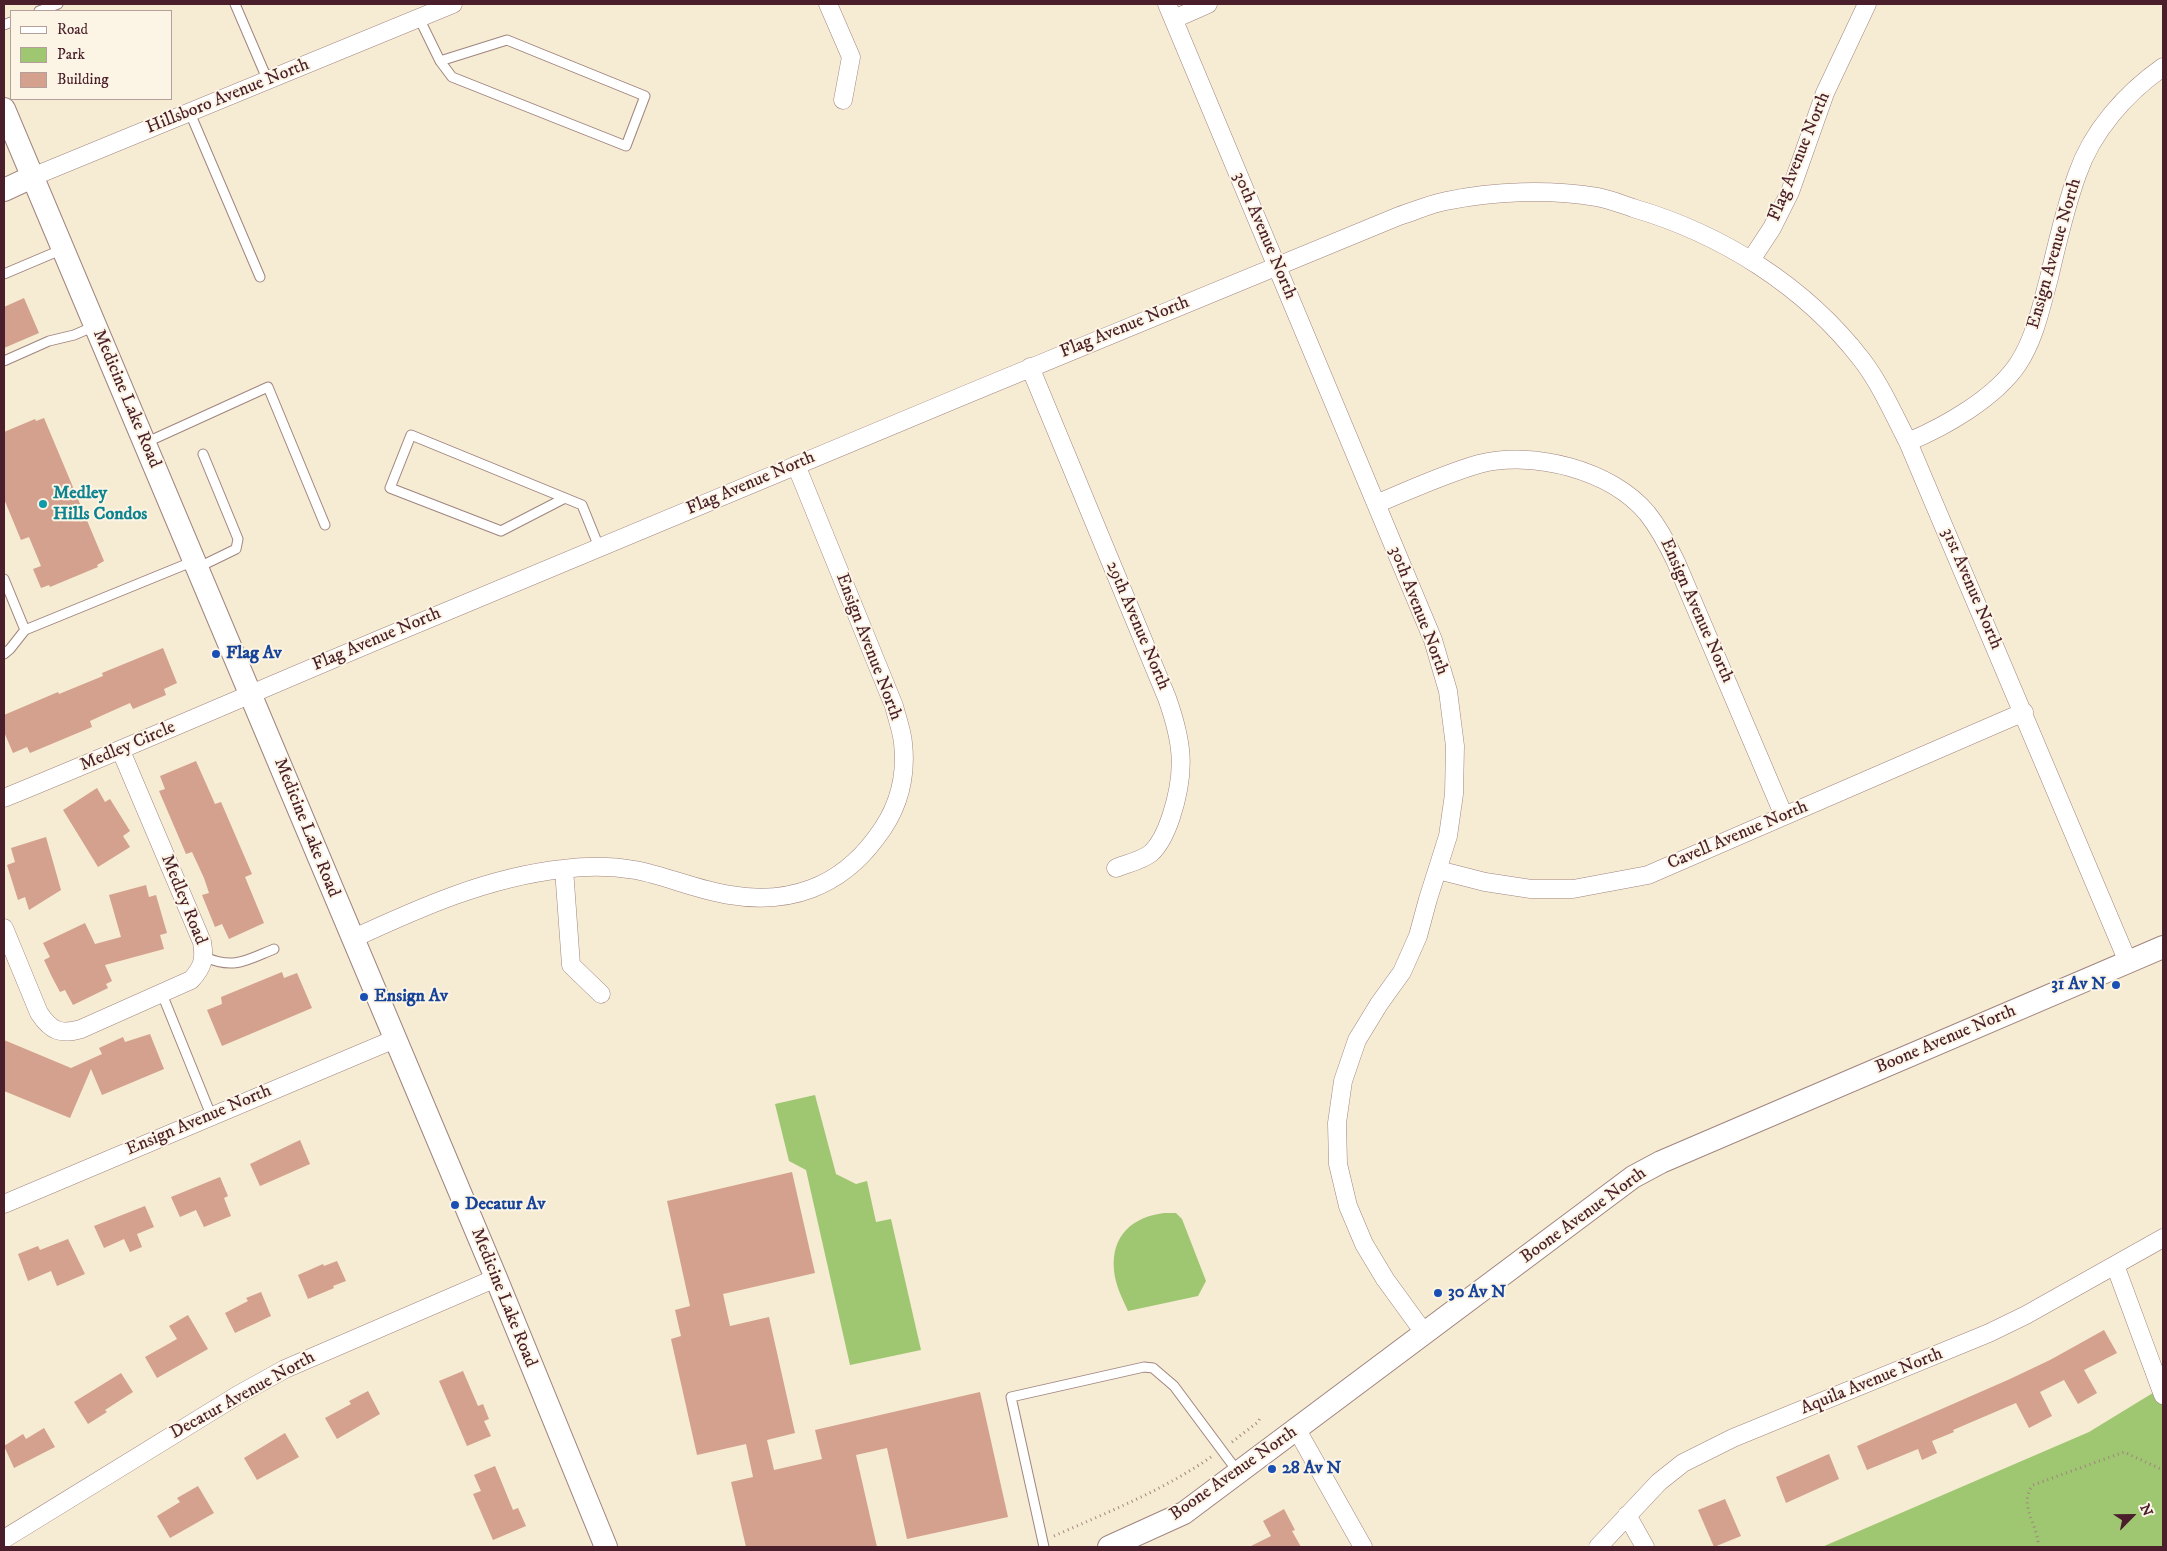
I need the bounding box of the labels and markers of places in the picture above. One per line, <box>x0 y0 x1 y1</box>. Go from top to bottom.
place label: Medley Hills Condos <box>53 483 147 526</box>
marker: Medley Hills Condos <box>37 498 49 510</box>
place label: Flag Av <box>226 643 282 665</box>
marker: Flag Av <box>210 648 222 660</box>
place label: 31 Av N <box>2051 974 2106 996</box>
marker: 31 Av N <box>2110 979 2122 991</box>
place label: Ensign Av <box>374 986 448 1008</box>
marker: Ensign Av <box>358 991 370 1003</box>
place label: Decatur Av <box>465 1194 545 1216</box>
marker: Decatur Av <box>449 1199 461 1211</box>
place label: 30 Av N <box>1448 1282 1506 1304</box>
marker: 30 Av N <box>1432 1287 1444 1299</box>
place label: 28 Av N <box>1282 1458 1341 1480</box>
marker: 28 Av N <box>1266 1463 1278 1475</box>

